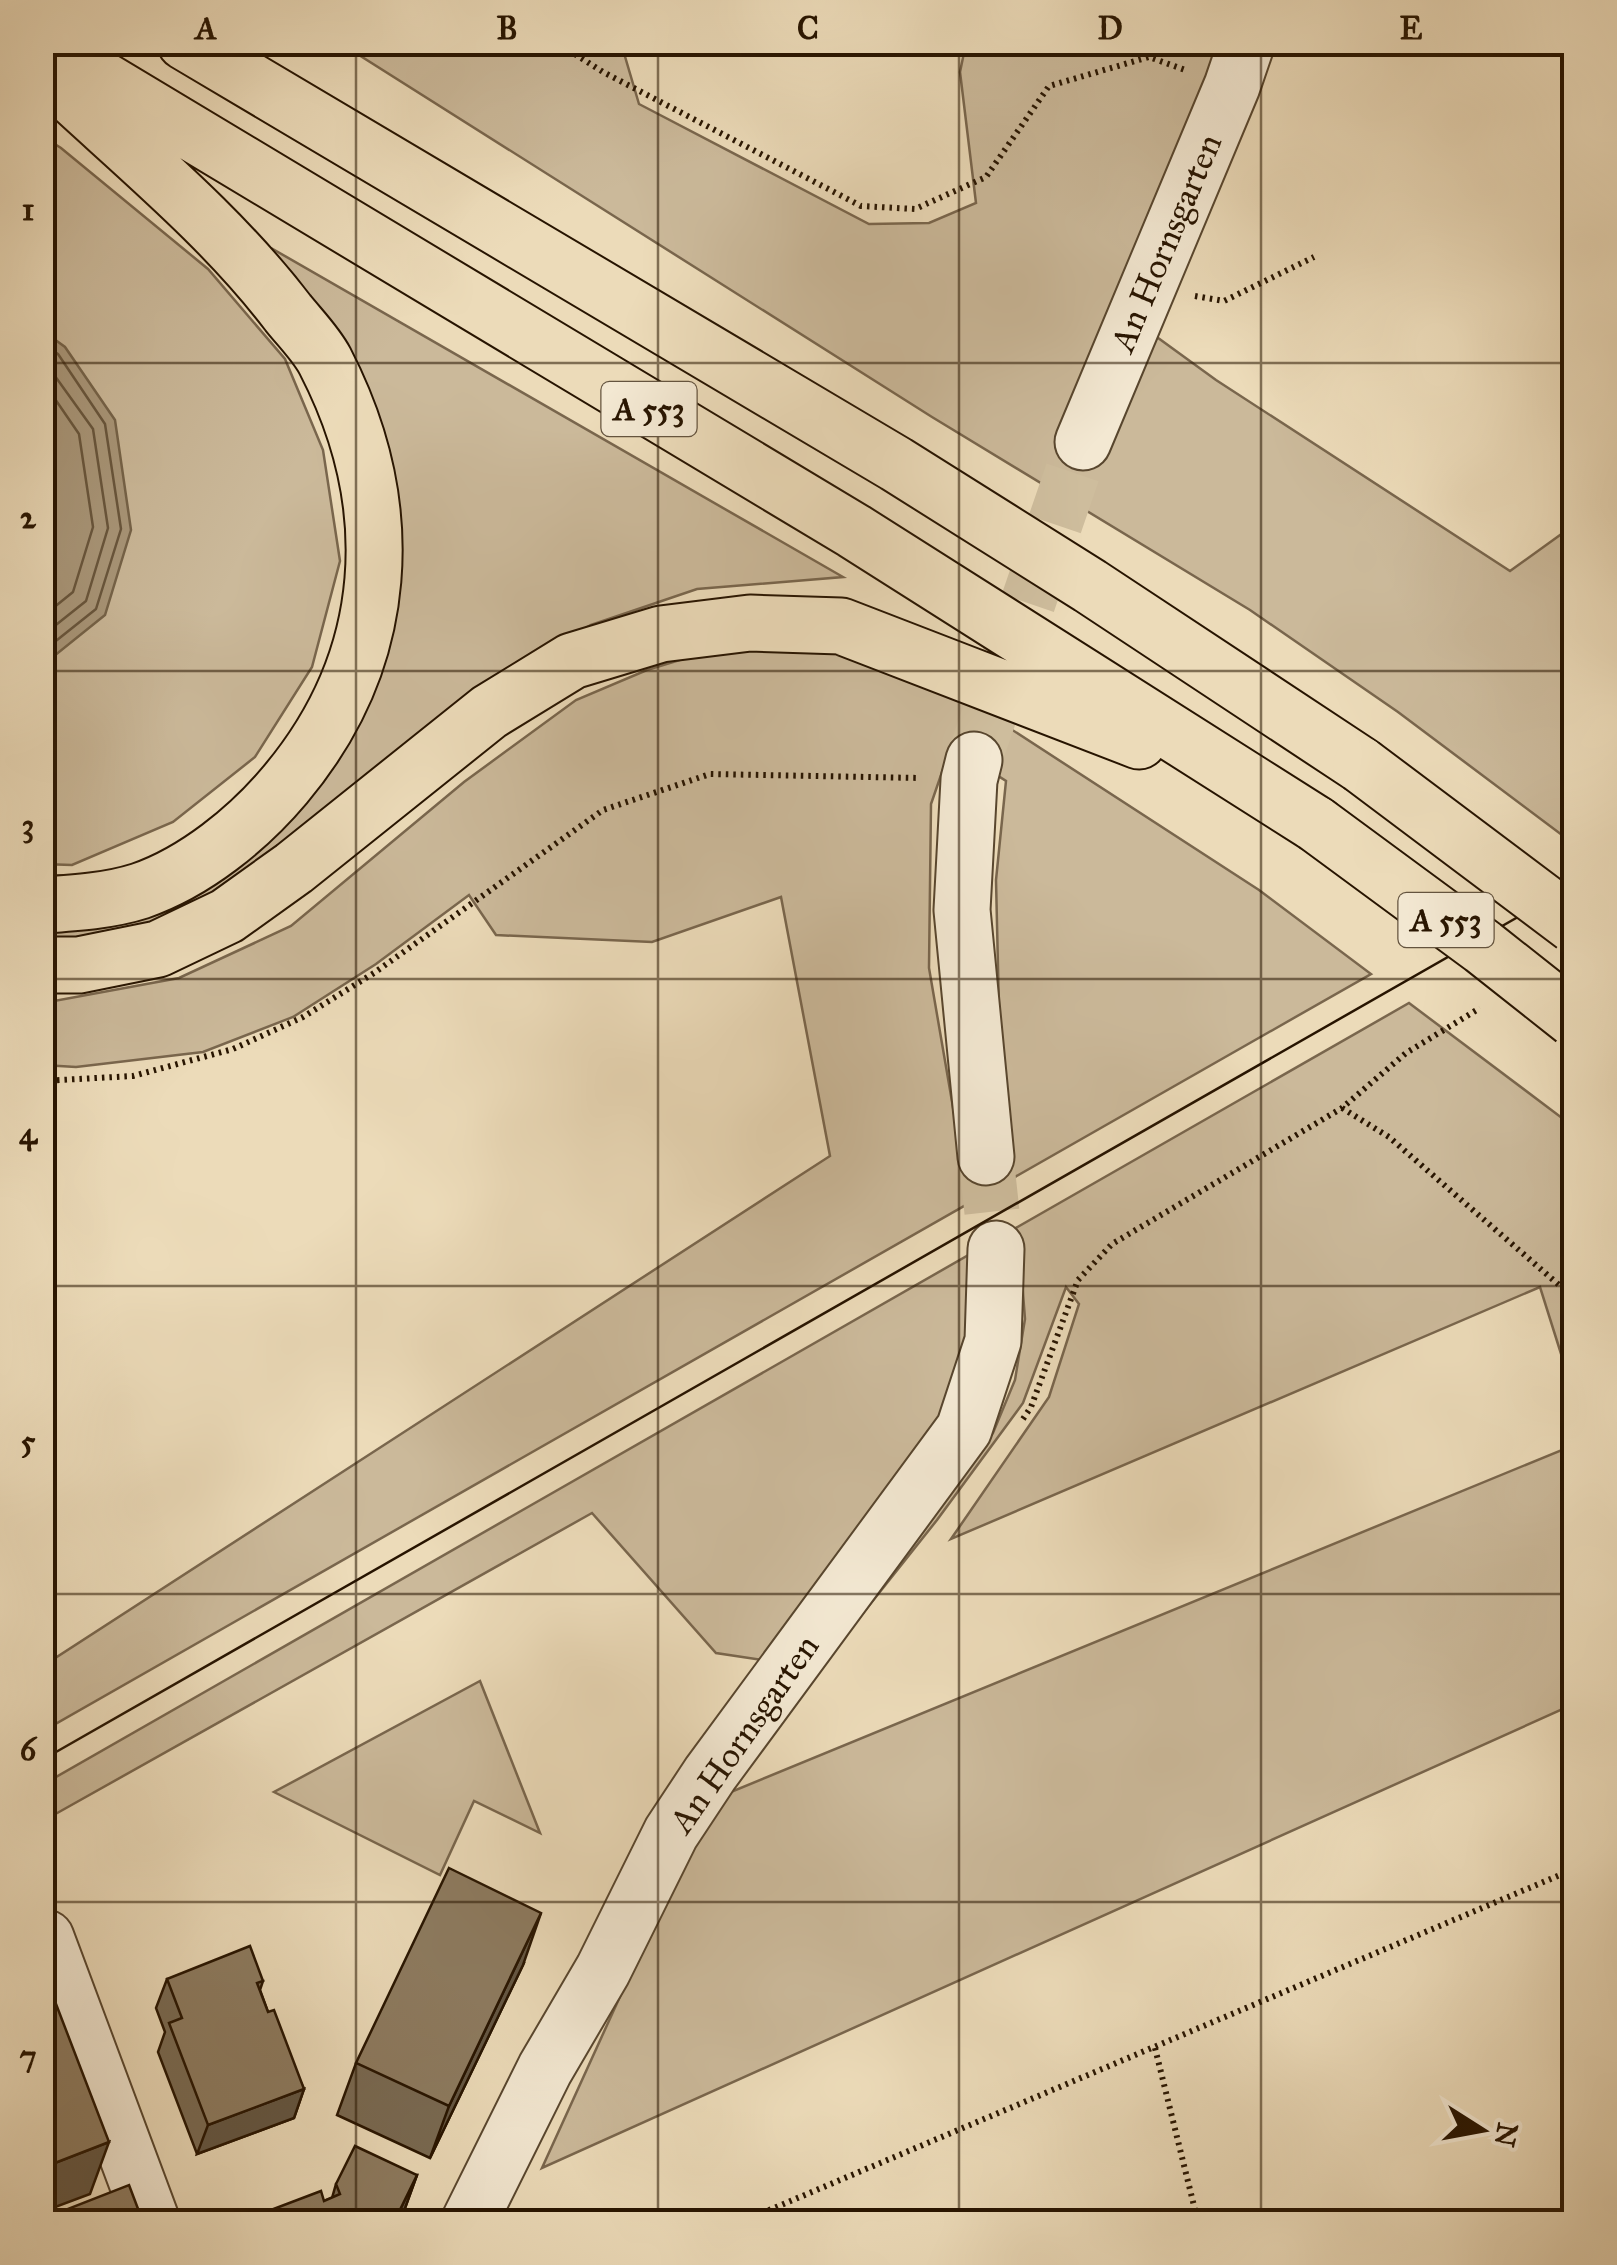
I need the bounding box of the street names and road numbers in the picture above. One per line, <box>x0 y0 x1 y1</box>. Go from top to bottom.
street label: An Hornsgarten <box>1100 127 1231 360</box>
road number: A 553 <box>602 382 696 436</box>
road number: A 553 <box>1398 893 1494 947</box>
street label: An Hornsgarten <box>659 1626 828 1843</box>

